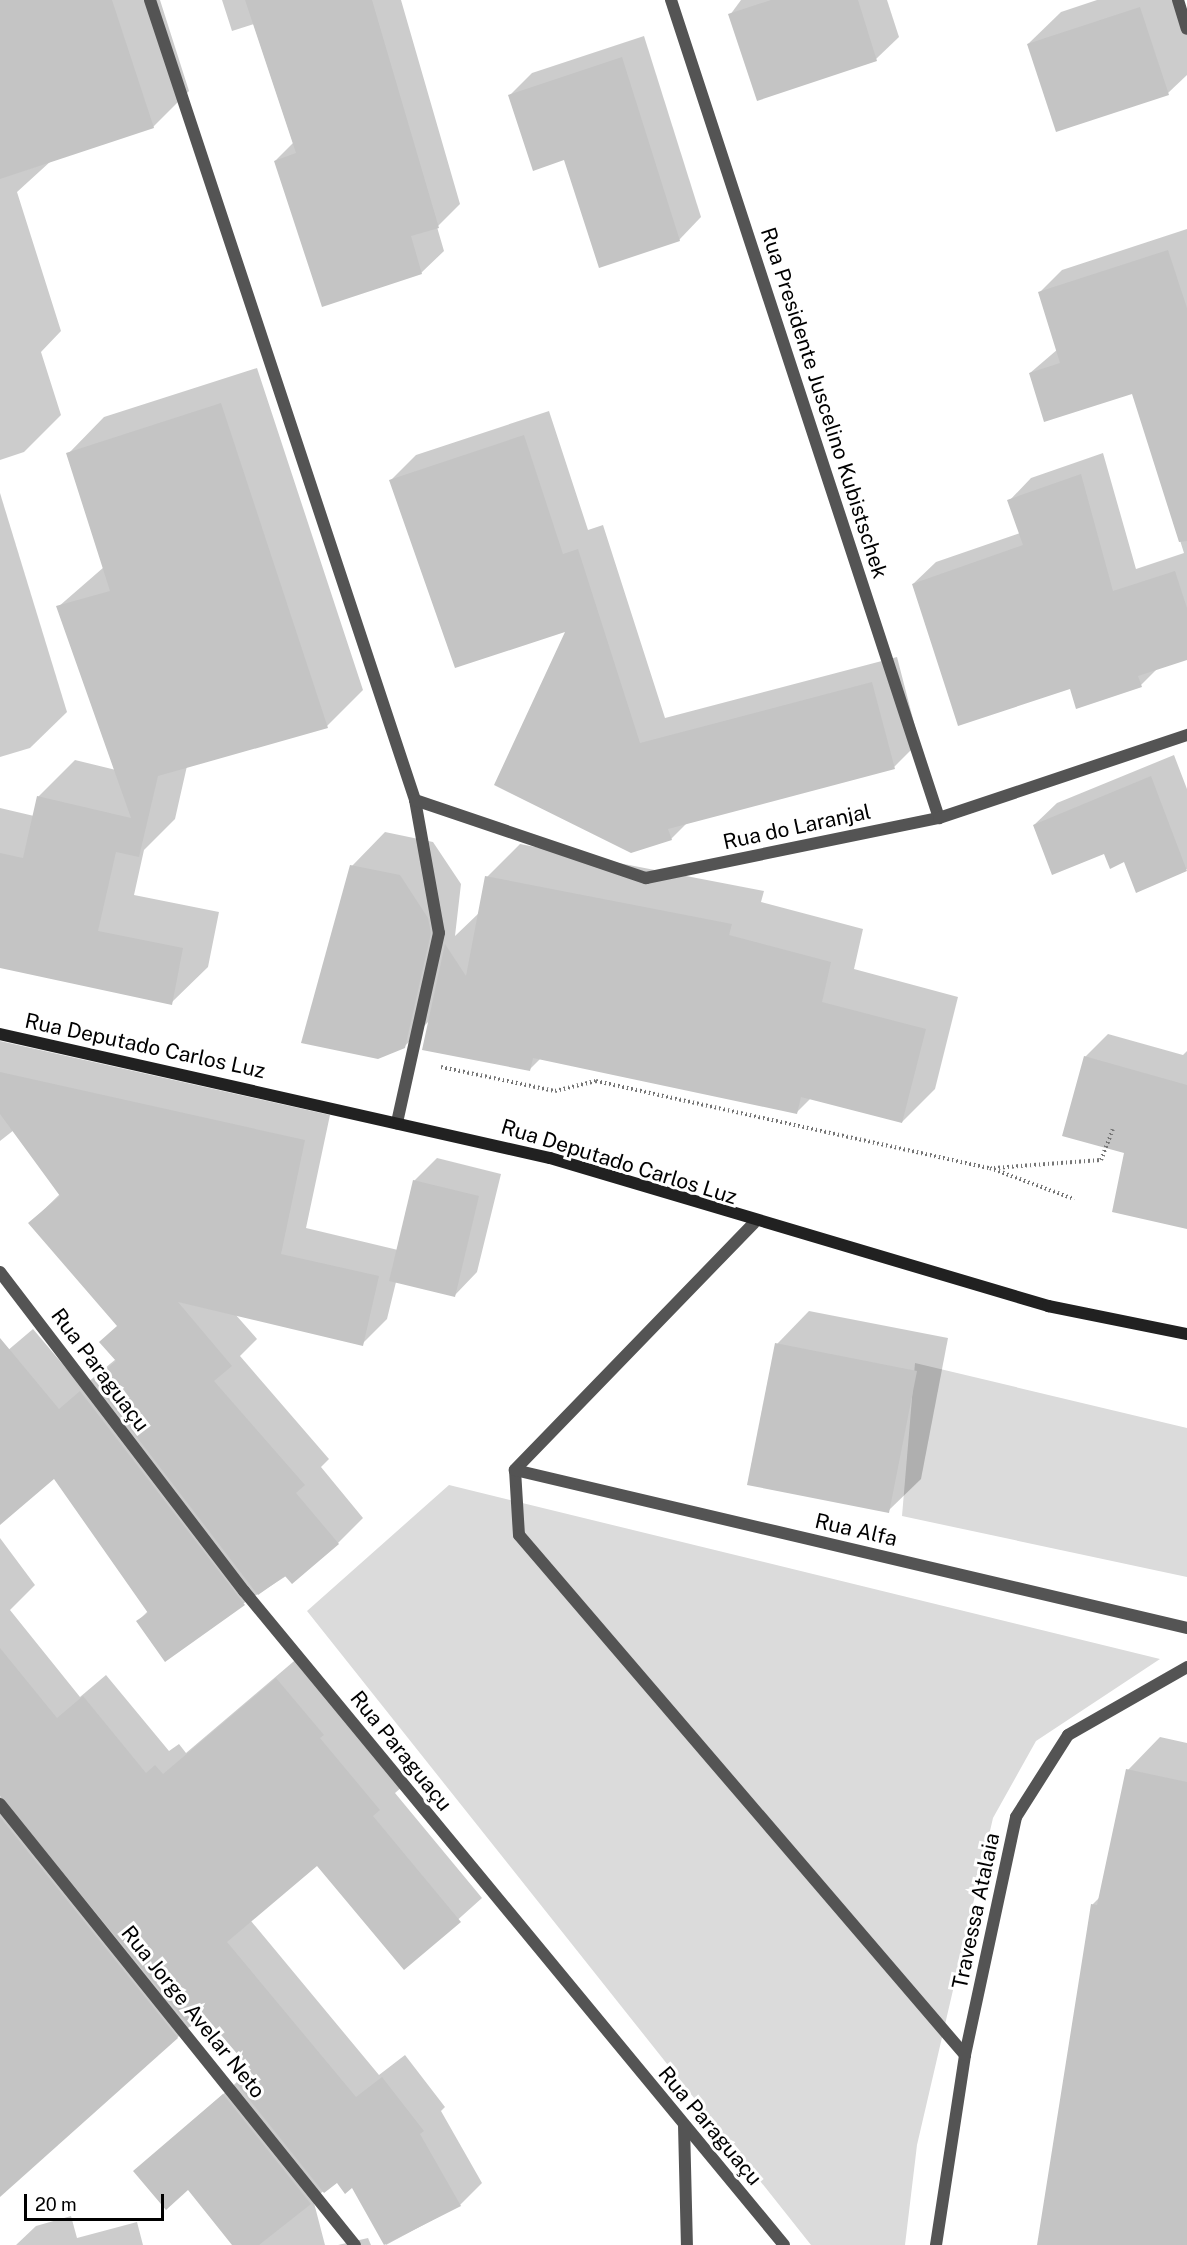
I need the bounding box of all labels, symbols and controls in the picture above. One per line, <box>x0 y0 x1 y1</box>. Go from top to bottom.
street label: Rua Presidente Juscelino Kubistschek <box>755 224 893 582</box>
street label: Rua do Laranjal <box>721 799 873 855</box>
street label: Rua Deputado Carlos Luz <box>22 1008 268 1084</box>
street label: Rua Deputado Carlos Luz <box>498 1114 740 1210</box>
street label: Rua Paraguaçu <box>46 1304 154 1436</box>
street label: Rua Alfa <box>812 1508 900 1552</box>
street label: Rua Paraguaçu <box>345 1686 457 1816</box>
street label: Travessa Atalaia <box>947 1831 1005 1991</box>
street label: Rua Jorge Avelar Neto <box>116 1921 270 2103</box>
street label: Rua Paraguaçu <box>653 2061 767 2191</box>
scale bar <box>27 2182 166 2220</box>
text: 20 m <box>35 2194 77 2215</box>

